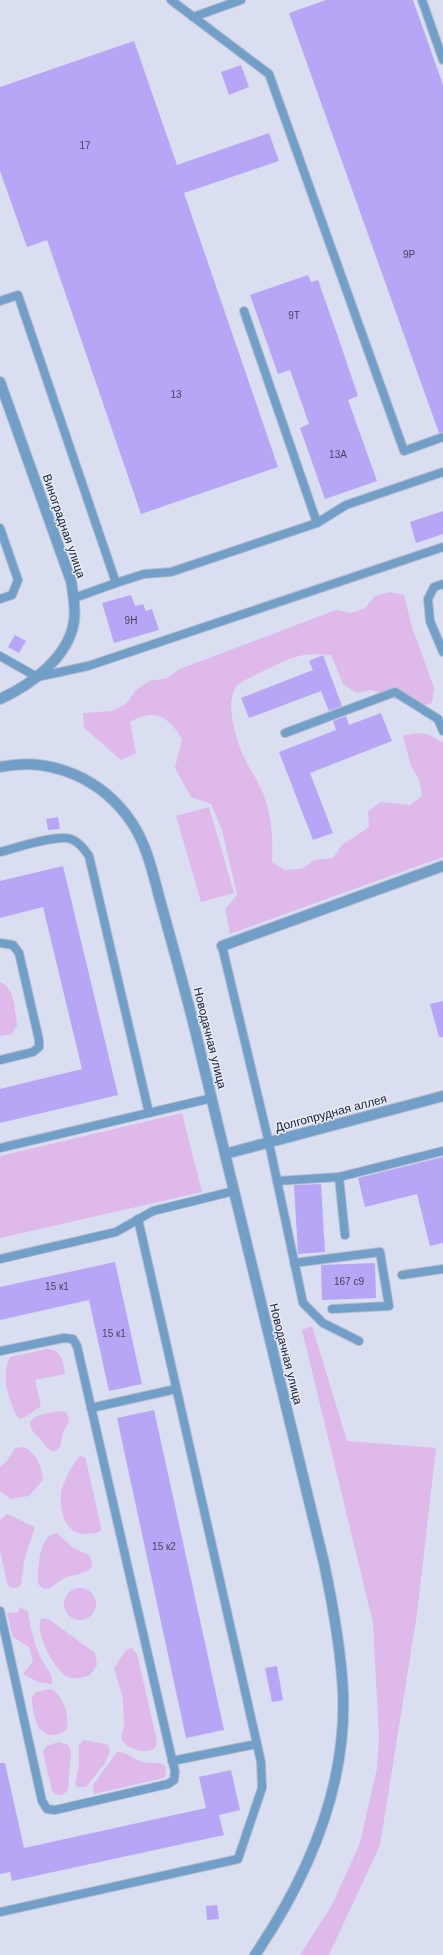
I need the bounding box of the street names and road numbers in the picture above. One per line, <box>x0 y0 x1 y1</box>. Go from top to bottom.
street label: Виноградная улица <box>40 472 88 580</box>
street label: Новодачная улица <box>191 986 229 1090</box>
street label: Долгопрудная аллея <box>274 1091 388 1135</box>
street label: Новодачная улица <box>267 1302 305 1406</box>

